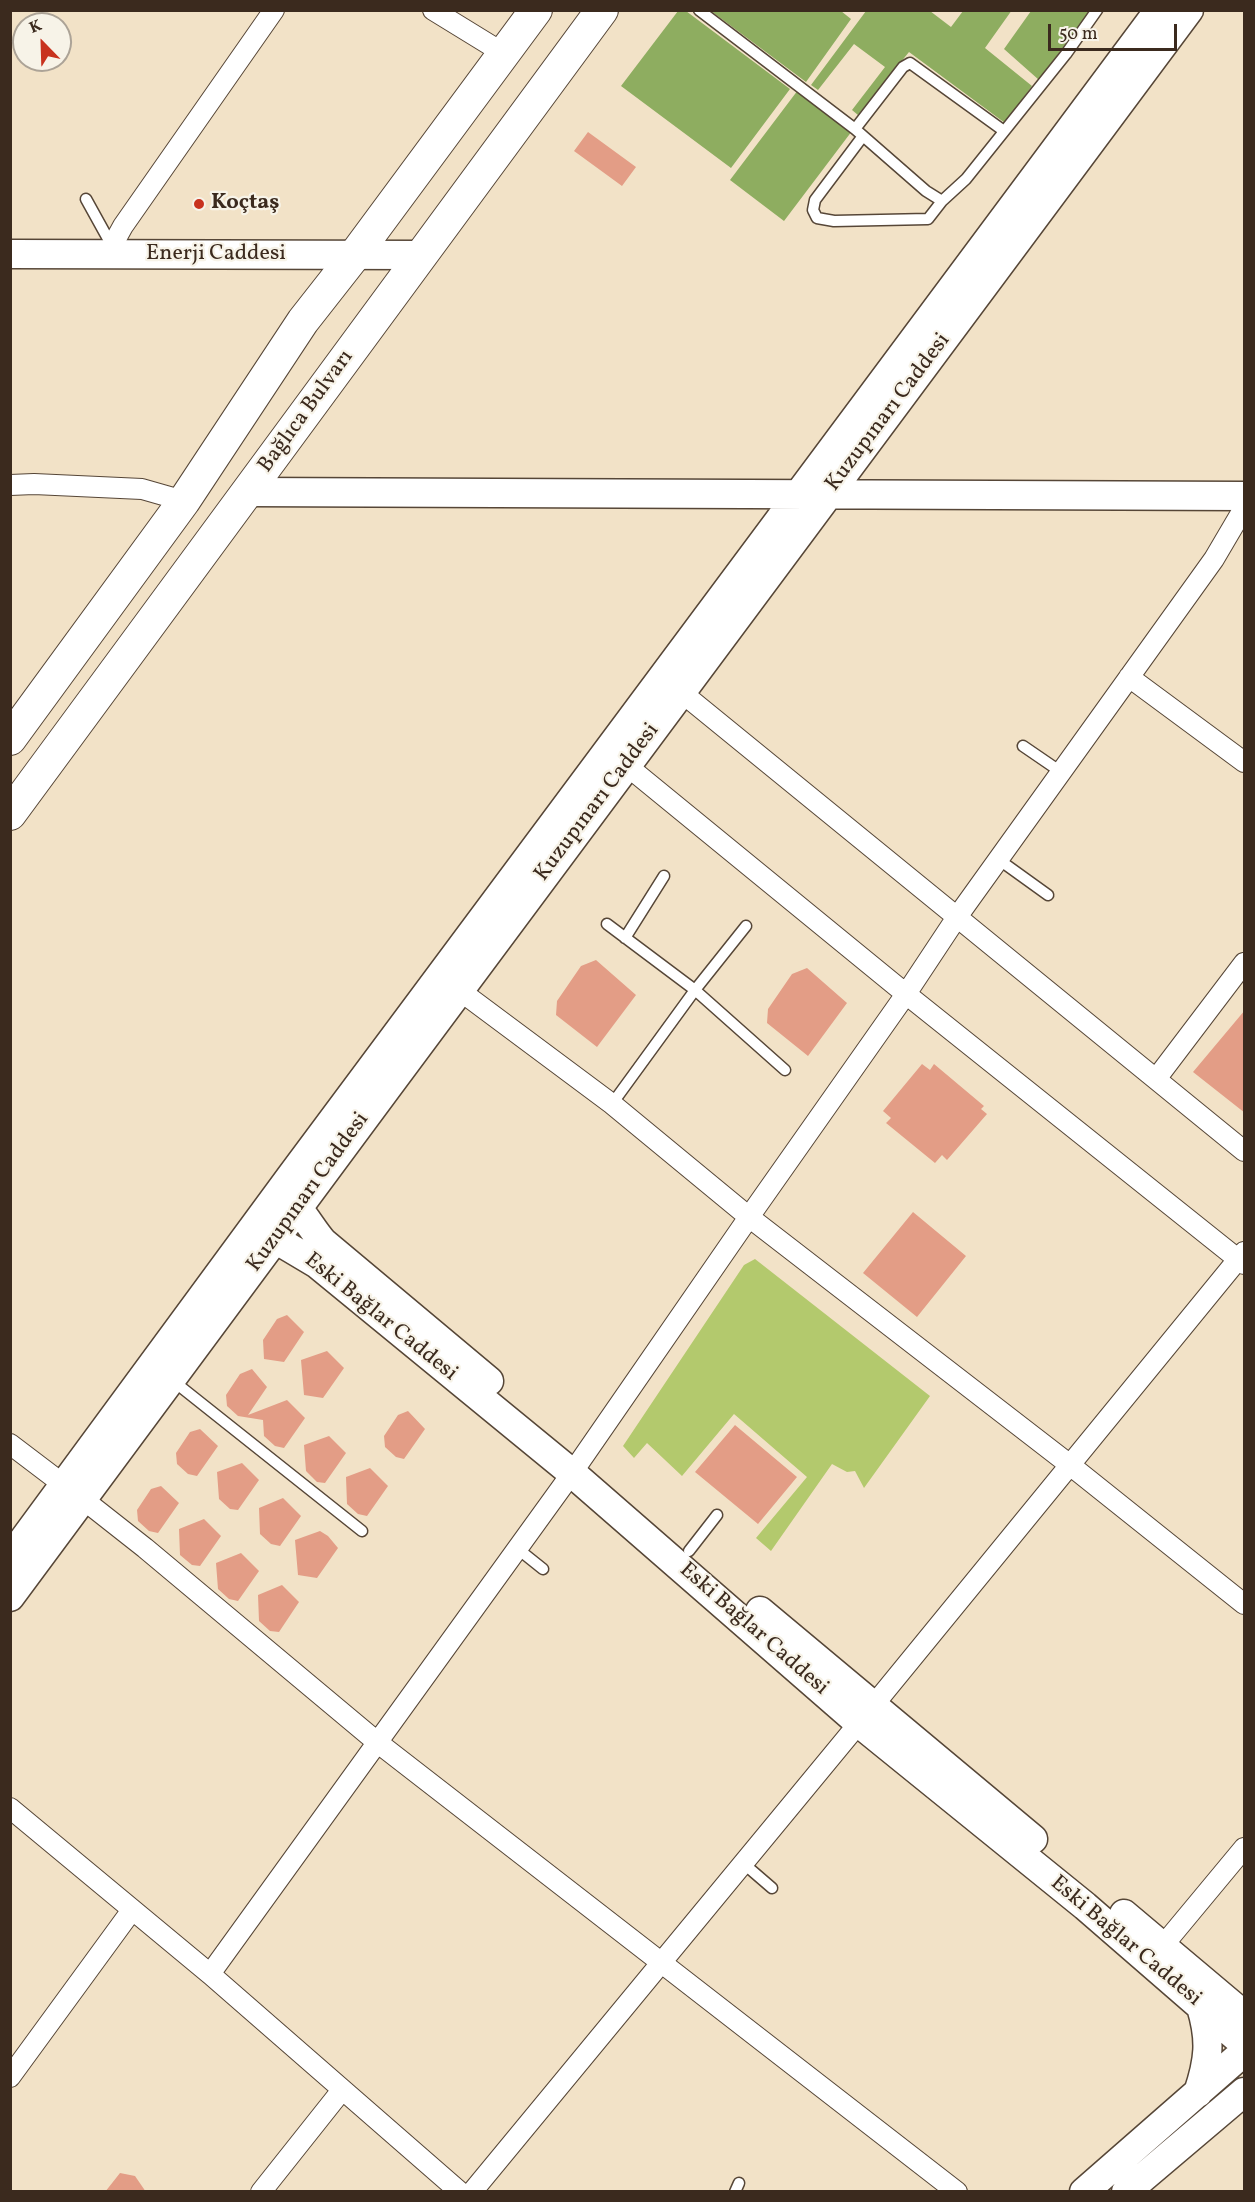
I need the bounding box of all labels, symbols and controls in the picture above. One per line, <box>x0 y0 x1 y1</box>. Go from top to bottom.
north arrow <box>12 12 72 72</box>
scale bar <box>1051 12 1180 50</box>
text: K <box>26 15 45 40</box>
text: 50 m <box>1059 22 1098 47</box>
place label: Koçtaş <box>211 191 279 217</box>
marker: Koçtaş <box>192 197 206 211</box>
street label: Enerji Caddesi <box>146 242 286 268</box>
street label: Kuzupınarı Caddesi <box>821 329 957 497</box>
street label: Bağlıca Bulvarı <box>254 345 360 479</box>
street label: Kuzupınarı Caddesi <box>530 719 666 887</box>
street label: Kuzupınarı Caddesi <box>242 1108 376 1278</box>
street label: Eski Bağlar Caddesi <box>298 1248 462 1388</box>
street label: Eski Bağlar Caddesi <box>673 1558 833 1702</box>
street label: Eski Bağlar Caddesi <box>1044 1871 1206 2013</box>

